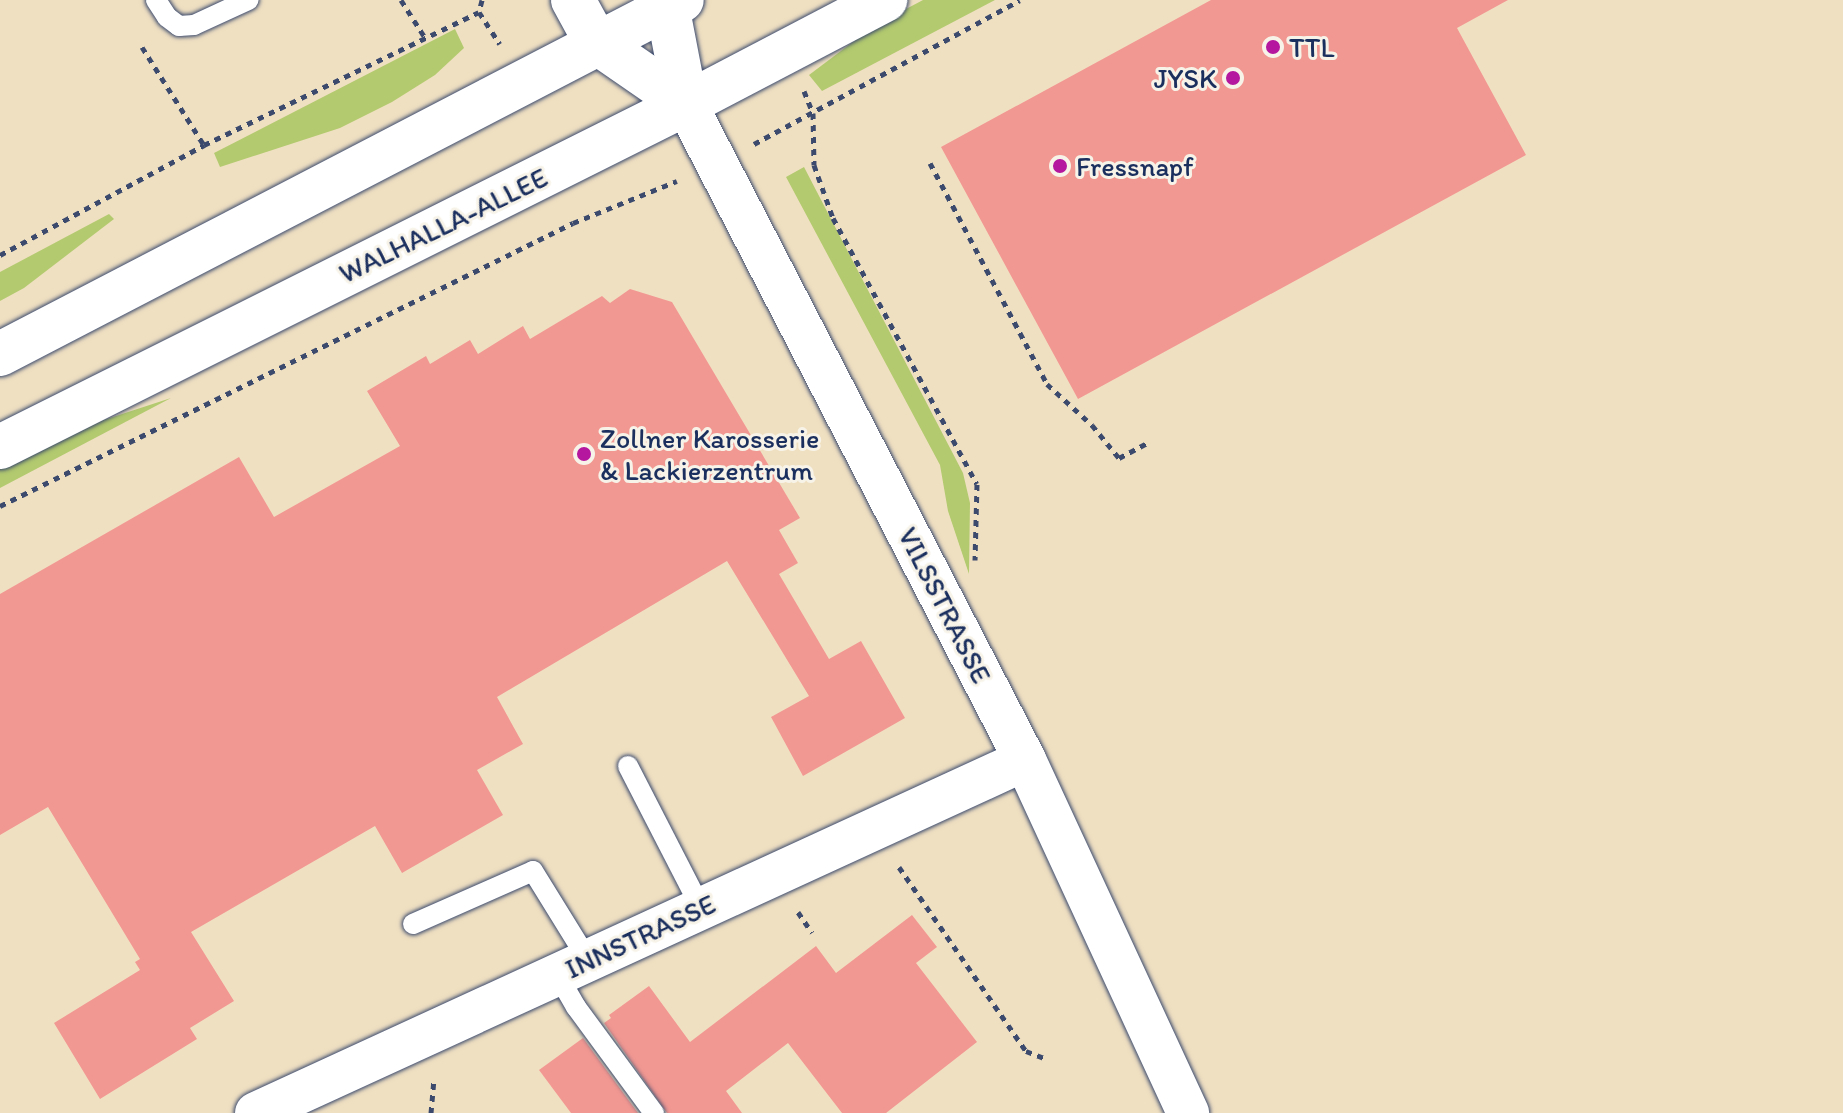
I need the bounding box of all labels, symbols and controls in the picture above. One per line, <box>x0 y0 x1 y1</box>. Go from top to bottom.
place label: TTL <box>1289 30 1335 64</box>
marker: TTL <box>1264 38 1282 56</box>
place label: JYSK <box>1154 61 1217 95</box>
marker: JYSK <box>1224 69 1242 87</box>
place label: Fressnapf <box>1076 149 1194 183</box>
marker: Fressnapf <box>1051 157 1069 175</box>
street label: WALHALLA-ALLEE <box>333 160 553 290</box>
place label: Zollner Karosserie & Lackierzentrum <box>600 421 821 487</box>
marker: Zollner Karosserie & Lackierzentrum <box>575 445 593 463</box>
street label: VILSSTRASSE <box>891 521 999 689</box>
street label: INNSTRASSE <box>560 887 720 985</box>

